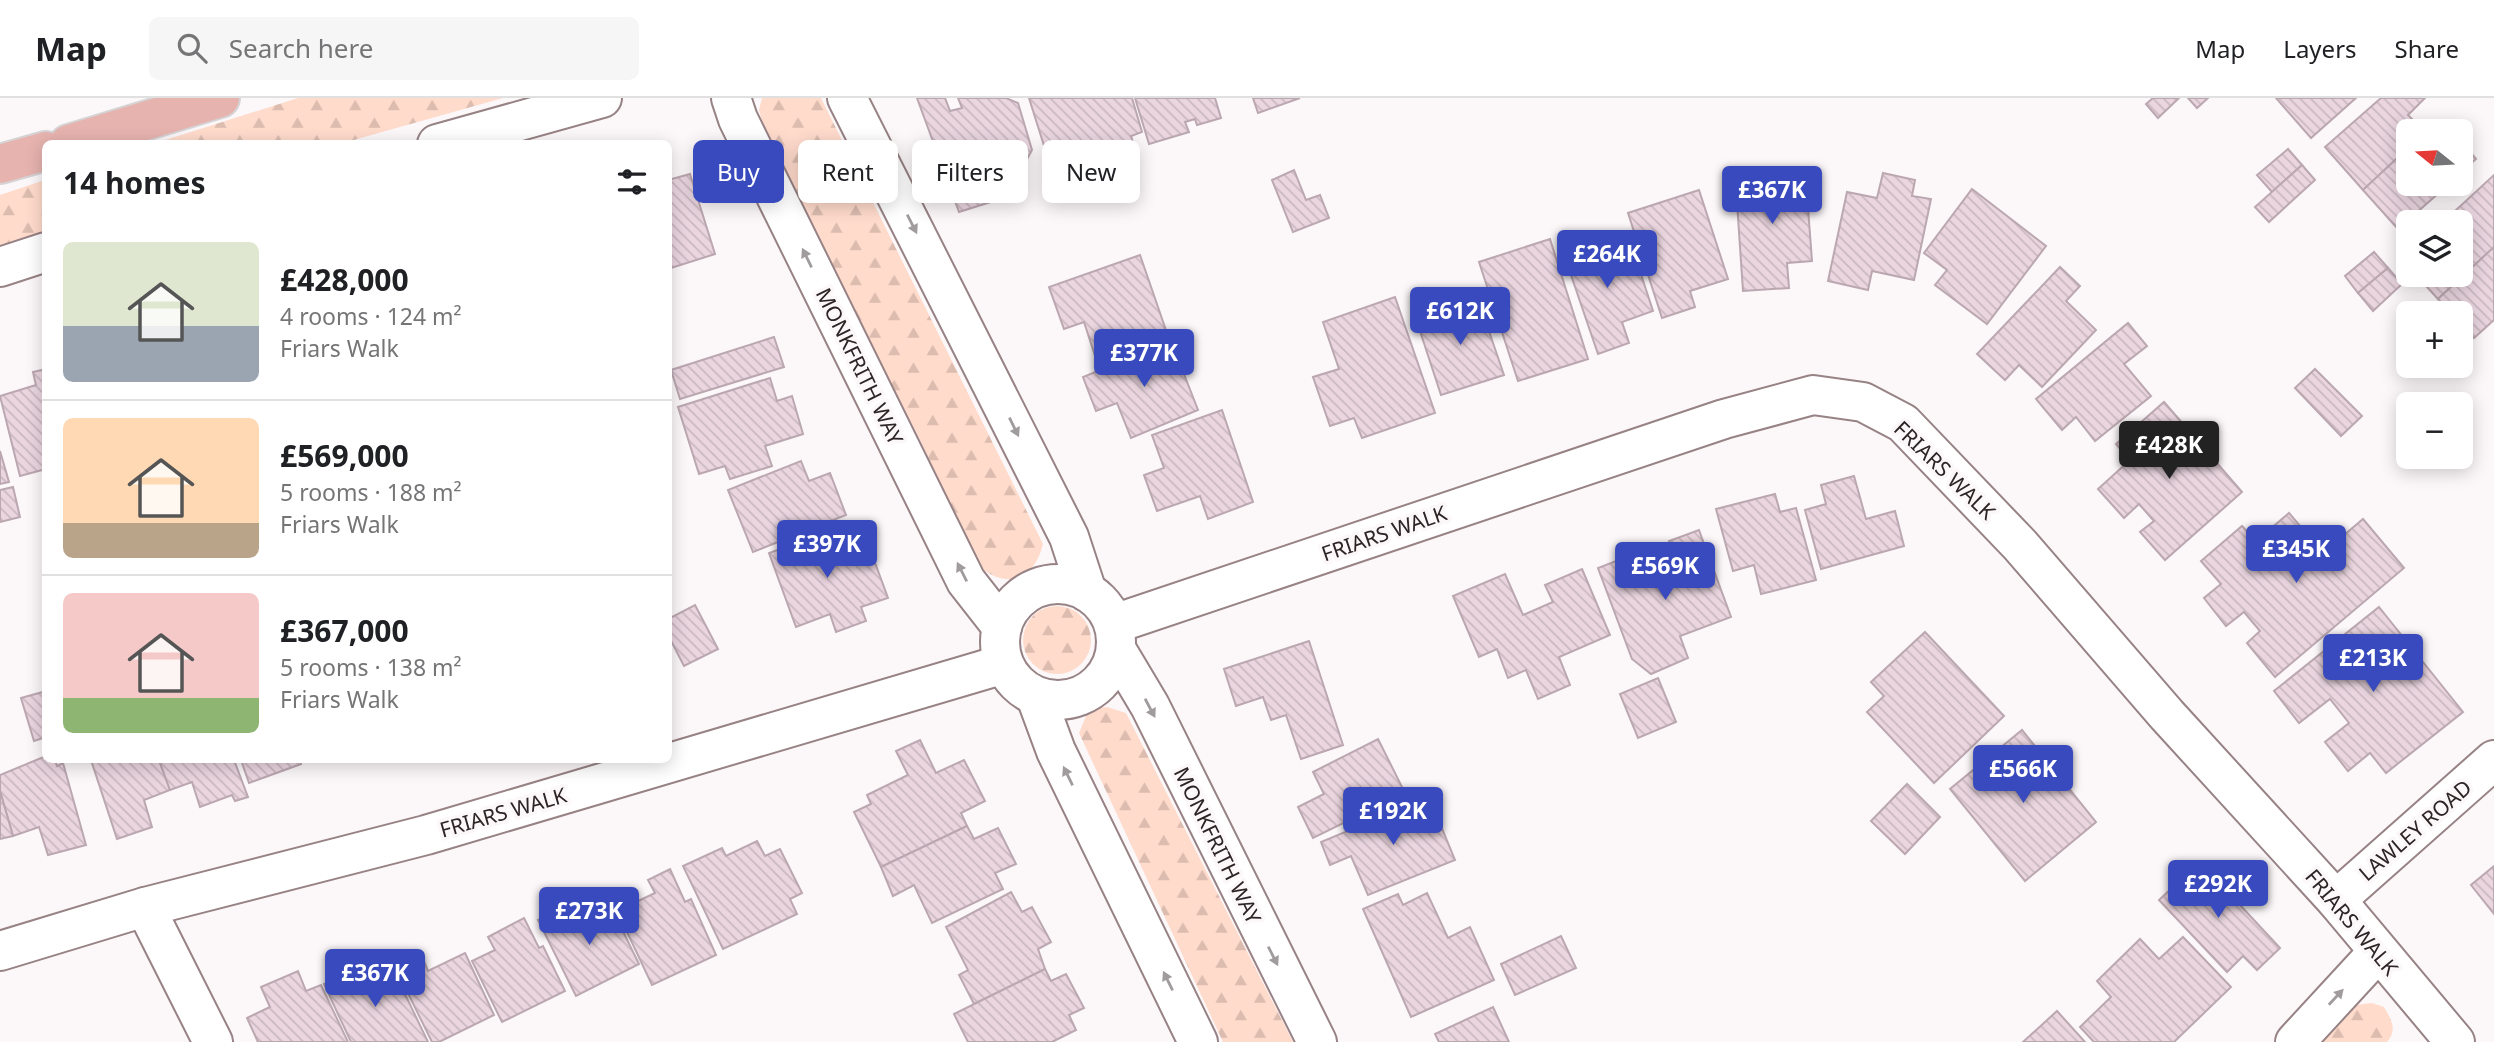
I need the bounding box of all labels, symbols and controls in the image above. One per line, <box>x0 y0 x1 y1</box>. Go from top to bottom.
search box <box>149 17 639 80</box>
text: Map <box>35 26 107 71</box>
icon: search <box>173 29 211 67</box>
text: Search here <box>229 30 373 66</box>
text: Map <box>2195 32 2245 65</box>
text: Layers <box>2283 32 2357 65</box>
text: Share <box>2395 32 2459 65</box>
north arrow <box>2396 119 2473 196</box>
map controls <box>2396 119 2473 469</box>
chip: Buy <box>693 140 784 203</box>
chip: Rent <box>798 140 898 203</box>
chip: Filters <box>912 140 1028 203</box>
chip: New <box>1042 140 1140 203</box>
text: 14 homes <box>63 162 206 203</box>
icon: filters <box>613 163 651 201</box>
pin: £367K <box>1723 166 1821 226</box>
text: £367K <box>1738 173 1806 205</box>
button: layers <box>2396 210 2473 287</box>
one-way arrow <box>906 214 918 234</box>
pin: £264K <box>1558 230 1656 290</box>
text: £264K <box>1573 237 1641 269</box>
one-way arrow <box>801 248 813 268</box>
text: £428,000 <box>280 259 409 300</box>
icon: home <box>119 270 203 354</box>
street label: MONKFRITH WAY <box>810 283 910 449</box>
pin: £612K <box>1411 288 1509 347</box>
text: £612K <box>1426 294 1494 326</box>
text: 4 rooms · 124 m² <box>280 300 462 332</box>
button: + <box>2396 301 2473 378</box>
pin: £377K <box>1095 330 1193 389</box>
text: Friars Walk <box>280 332 399 364</box>
text: £377K <box>1110 336 1178 368</box>
button: − <box>2396 392 2473 469</box>
street label: FRIARS WALK <box>1888 415 2002 525</box>
one-way arrow <box>1009 417 1020 437</box>
pin: £428K <box>2120 422 2218 481</box>
text: £428K <box>2135 428 2203 460</box>
text: £569,000 <box>280 435 409 476</box>
icon: home <box>119 446 203 530</box>
text: 5 rooms · 188 m² <box>280 476 462 508</box>
street label: FRIARS WALK <box>1318 498 1450 568</box>
text: Friars Walk <box>280 508 399 540</box>
pin: £397K <box>778 520 876 580</box>
pin: £345K <box>2247 526 2345 585</box>
text: £397K <box>793 527 861 559</box>
text: £345K <box>2262 532 2330 564</box>
pin: £569K <box>1616 542 1714 602</box>
text: £569K <box>1631 549 1699 581</box>
one-way arrow <box>956 562 968 582</box>
text: £367,000 <box>280 610 409 651</box>
icon: home <box>119 621 203 705</box>
pin: £213K <box>2324 634 2422 694</box>
text: £213K <box>2339 641 2407 673</box>
text: 5 rooms · 138 m² <box>280 651 462 683</box>
text: Friars Walk <box>280 683 399 715</box>
one-way arrow <box>1144 698 1156 718</box>
pin: £566K <box>1974 746 2072 805</box>
text: £566K <box>1989 752 2057 784</box>
street label: MONKFRITH WAY <box>1168 762 1268 928</box>
one-way arrow <box>1063 766 1074 786</box>
street label: LAWLEY ROAD <box>2353 773 2477 887</box>
street label: FRIARS WALK <box>436 781 570 843</box>
pin: £192K <box>1344 788 1442 847</box>
text: £192K <box>1359 794 1427 826</box>
pin: £292K <box>2169 860 2267 920</box>
street label: FRIARS WALK <box>2299 863 2405 981</box>
text: £292K <box>2184 867 2252 899</box>
pin: £273K <box>540 888 638 947</box>
text: £273K <box>555 894 623 926</box>
one-way arrow <box>1267 946 1279 966</box>
pin: £367K <box>326 950 424 1009</box>
text: £367K <box>341 956 409 988</box>
one-way arrow <box>1163 971 1174 991</box>
one-way arrow <box>2328 988 2344 1006</box>

